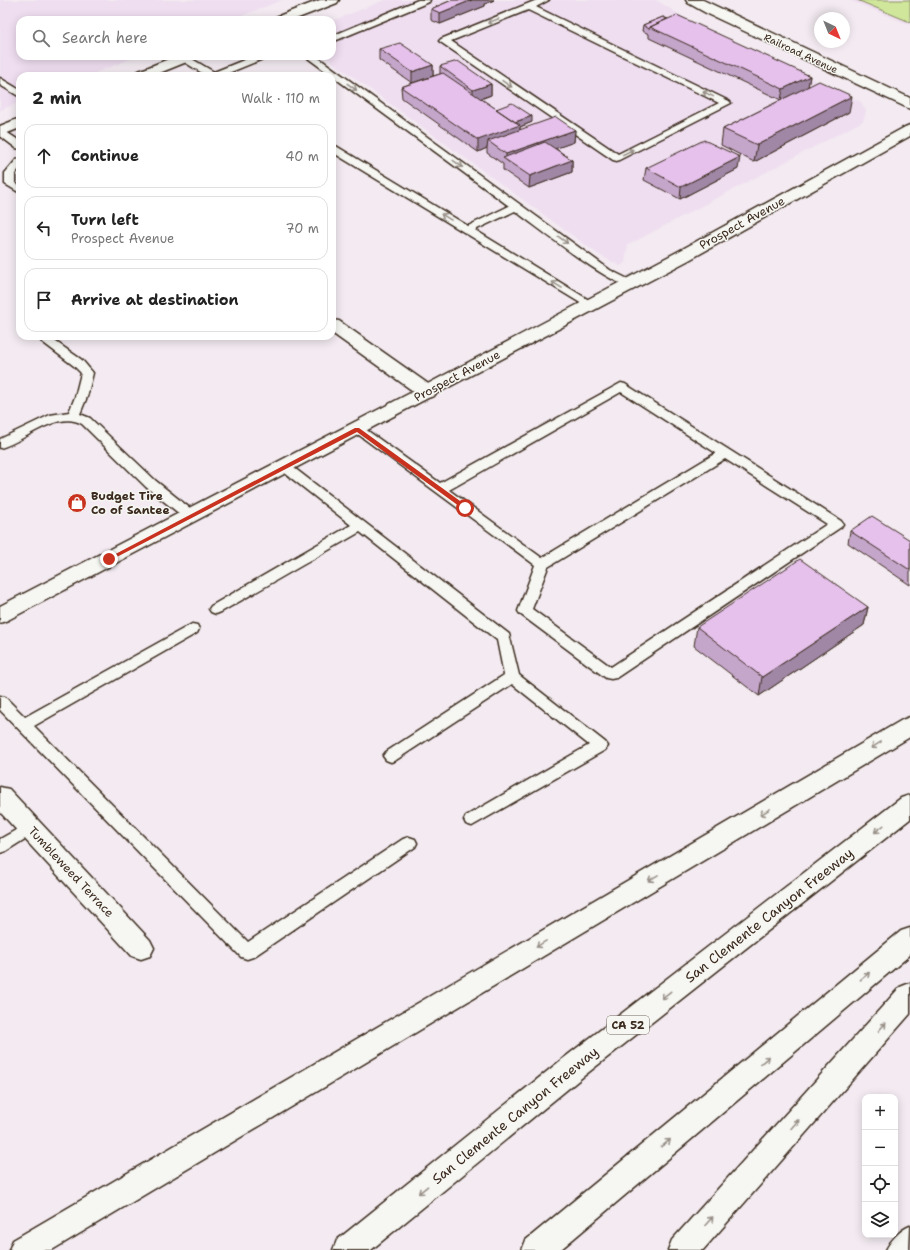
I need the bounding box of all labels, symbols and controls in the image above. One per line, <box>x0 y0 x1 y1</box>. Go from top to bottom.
north arrow <box>814 12 850 48</box>
search box <box>16 16 336 60</box>
one-way arrow <box>487 18 499 26</box>
icon: search <box>30 27 52 49</box>
text: Search here <box>62 28 148 48</box>
street label: Railroad Avenue <box>762 31 840 76</box>
one-way arrow <box>502 80 513 88</box>
one-way arrow <box>347 83 358 91</box>
text: 2 min <box>32 87 82 109</box>
text: Walk · 110 m <box>241 90 320 107</box>
one-way arrow <box>703 90 715 97</box>
icon: ahead <box>33 145 55 167</box>
text: Continue <box>71 146 139 166</box>
text: 40 m <box>285 148 319 165</box>
one-way arrow <box>621 148 633 156</box>
one-way arrow <box>452 160 463 168</box>
street label: Prospect Avenue <box>696 193 788 253</box>
text: Turn left <box>71 210 139 230</box>
one-way arrow <box>440 213 452 221</box>
icon: left <box>33 217 55 239</box>
text: 70 m <box>285 220 319 237</box>
text: Prospect Avenue <box>71 230 174 247</box>
one-way arrow <box>557 236 568 244</box>
one-way arrow <box>551 280 563 288</box>
icon: arrive <box>33 289 55 311</box>
text: Arrive at destination <box>71 290 239 310</box>
street label: Prospect Avenue <box>411 346 503 405</box>
place label: Budget Tire Co of Santee <box>91 488 170 518</box>
shop icon: Budget Tire Co of Santee <box>66 492 88 514</box>
route start <box>456 499 474 517</box>
route end <box>100 550 118 568</box>
one-way arrow <box>870 742 882 750</box>
one-way arrow <box>759 808 771 816</box>
street label: Tumbleweed Terrace <box>25 823 117 921</box>
one-way arrow <box>874 825 885 833</box>
street label: San Clemente Canyon Freeway <box>681 844 857 986</box>
one-way arrow <box>647 874 659 882</box>
one-way arrow <box>535 941 547 949</box>
one-way arrow <box>860 972 870 981</box>
one-way arrow <box>661 991 672 999</box>
road number: CA 52 <box>607 1016 649 1034</box>
one-way arrow <box>877 1022 887 1032</box>
street label: San Clemente Canyon Freeway <box>428 1042 602 1188</box>
one-way arrow <box>760 1055 771 1064</box>
map controls <box>862 1094 898 1238</box>
button: + <box>862 1094 898 1130</box>
one-way arrow <box>791 1119 800 1129</box>
button: − <box>862 1130 898 1166</box>
one-way arrow <box>660 1139 671 1148</box>
button: locate <box>862 1166 898 1202</box>
one-way arrow <box>417 1185 428 1194</box>
button: layers <box>862 1202 898 1238</box>
one-way arrow <box>704 1216 714 1226</box>

